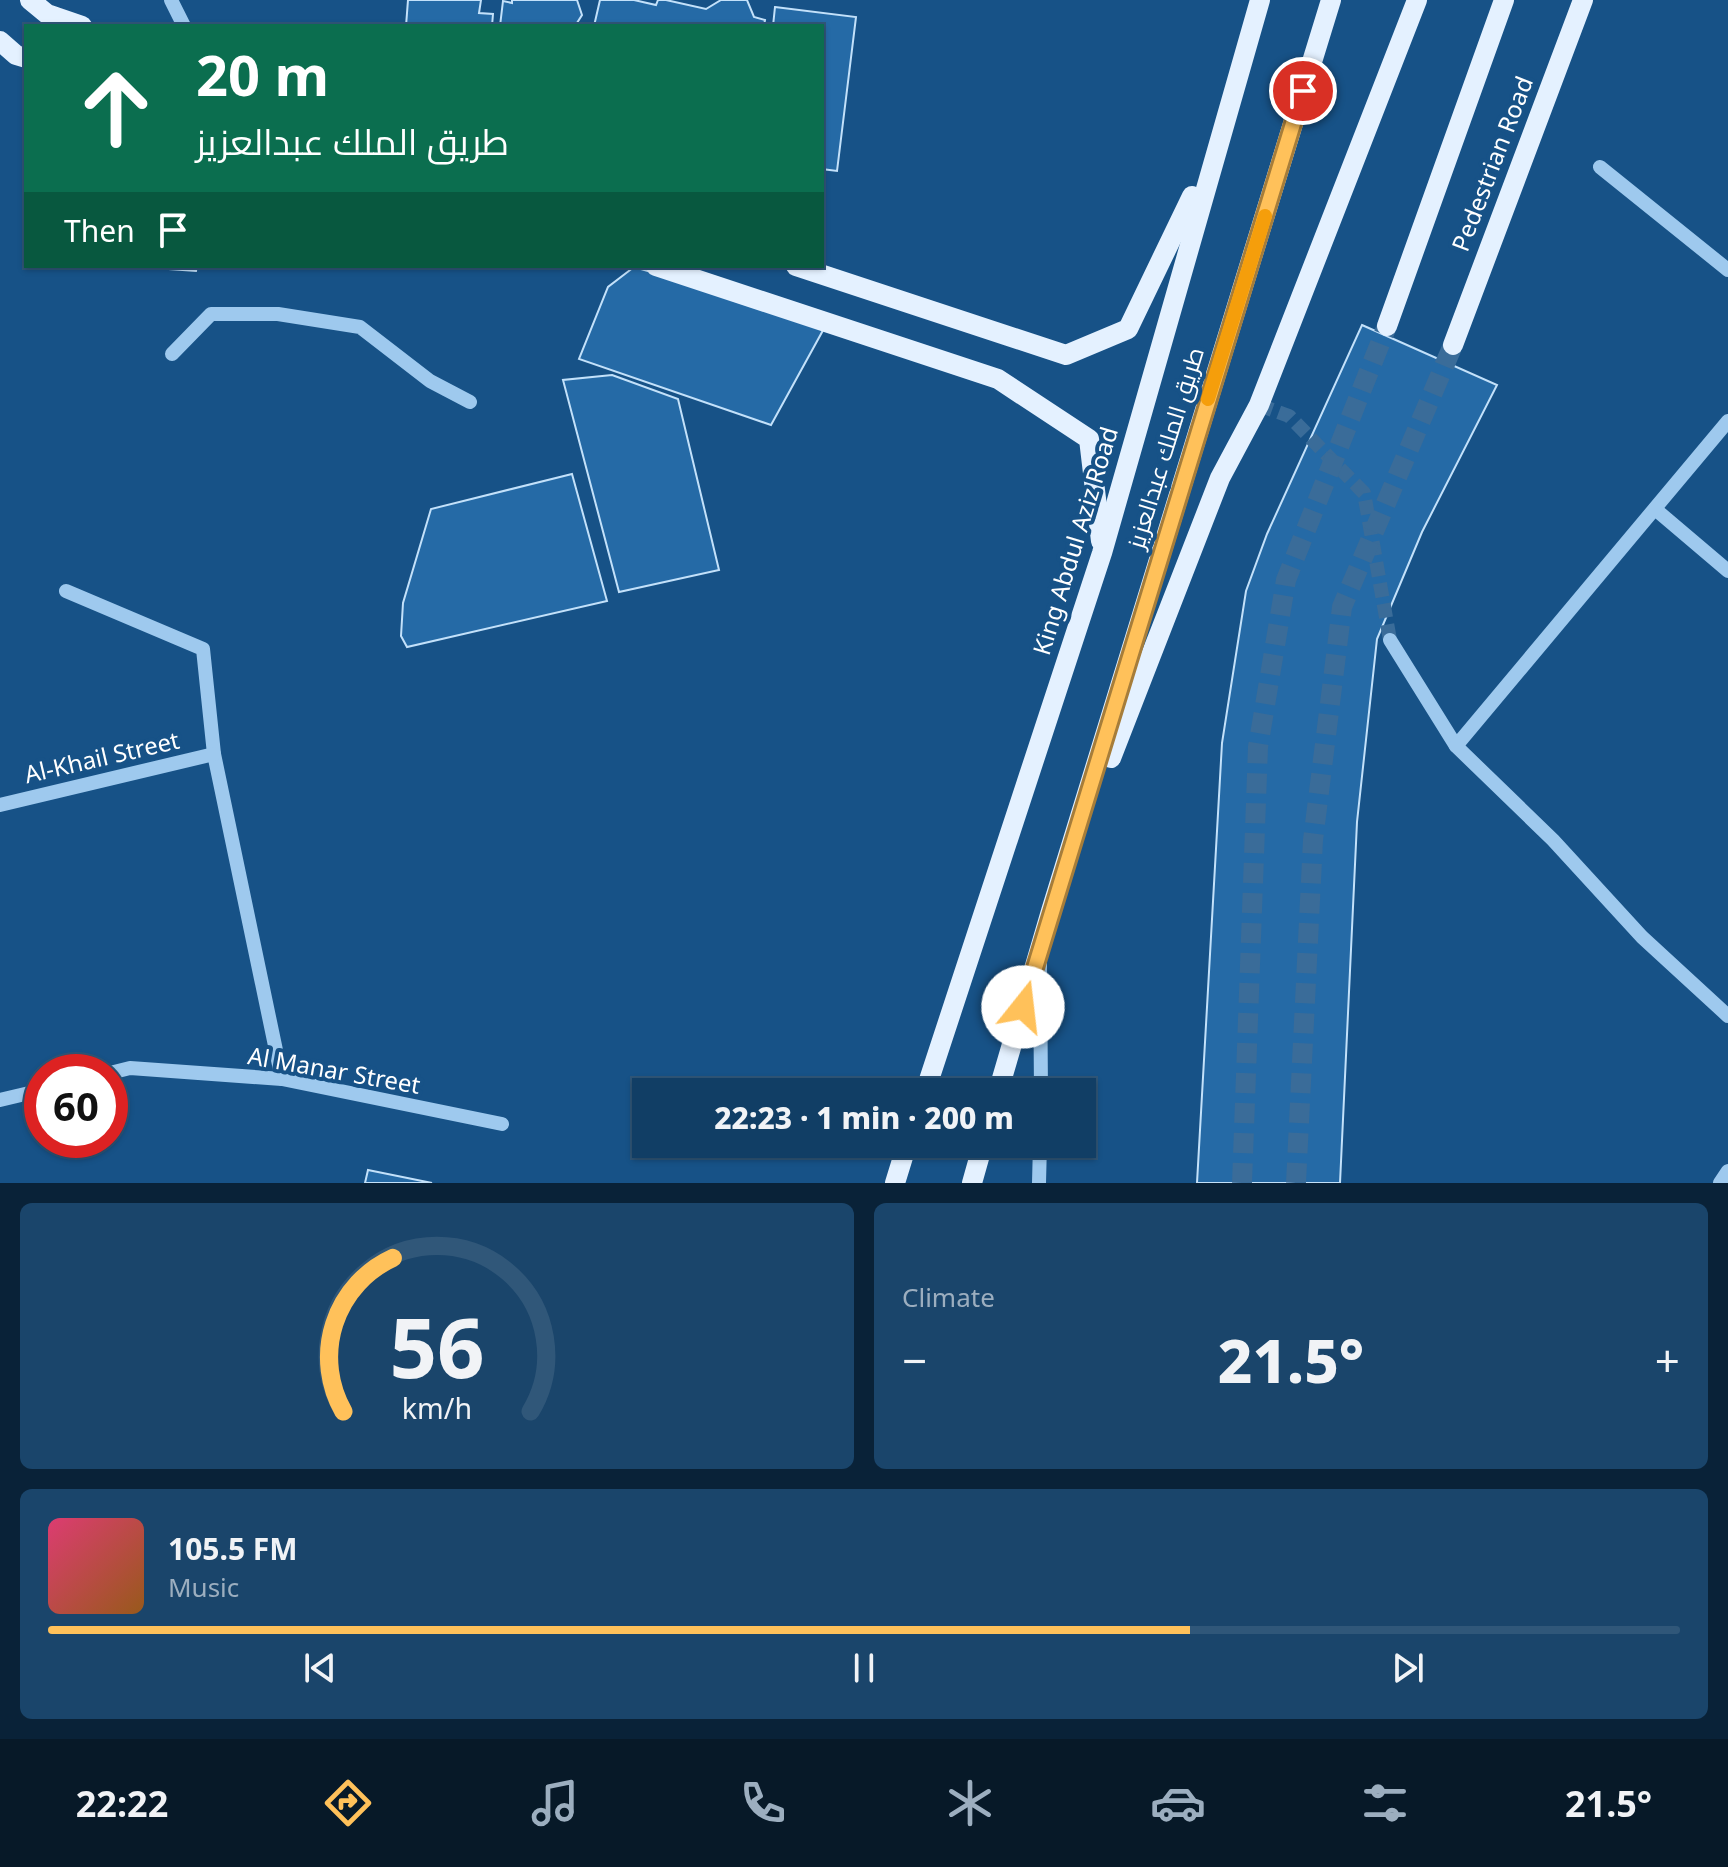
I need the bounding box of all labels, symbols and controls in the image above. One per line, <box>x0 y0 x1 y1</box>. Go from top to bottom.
text: 20 m <box>196 36 329 112</box>
icon: ahead <box>64 56 168 160</box>
pin <box>1269 57 1337 125</box>
icon: arrive <box>1281 69 1325 113</box>
street label: Pedestrian Road <box>1443 71 1540 256</box>
text: طريق الملك عبدالعزيز <box>196 117 509 166</box>
icon: arrive <box>151 208 195 252</box>
text: Then <box>64 210 135 251</box>
street label: طريق الملك عبدالعزيز <box>1118 343 1211 554</box>
street label: King Abdul Aziz Road <box>1024 422 1125 659</box>
street label: Al-Khail Street <box>21 723 183 790</box>
position arrow <box>981 965 1065 1049</box>
street label: Al Manar Street <box>245 1038 423 1101</box>
speed limit sign: 60 <box>24 1054 128 1158</box>
text: 22:23 · 1 min · 200 m <box>714 1097 1014 1138</box>
text: Climate <box>902 1279 995 1315</box>
text: 56 <box>389 1289 485 1402</box>
text: 21.5° <box>1218 1319 1364 1401</box>
text: − <box>902 1330 927 1390</box>
text: + <box>1655 1330 1680 1390</box>
text: km/h <box>402 1388 472 1427</box>
text: 105.5 FM <box>168 1528 298 1569</box>
text: Music <box>168 1569 239 1605</box>
icon: previous <box>298 1646 342 1690</box>
icon: pause <box>842 1646 886 1690</box>
icon: next <box>1386 1646 1430 1690</box>
icon: directions <box>320 1775 376 1831</box>
icon: music <box>527 1775 583 1831</box>
icon: phone <box>735 1775 791 1831</box>
icon: climate <box>942 1775 998 1831</box>
icon: car <box>1150 1775 1206 1831</box>
icon: filters <box>1357 1775 1413 1831</box>
text: 22:22 <box>76 1779 168 1828</box>
text: 21.5° <box>1565 1779 1652 1828</box>

